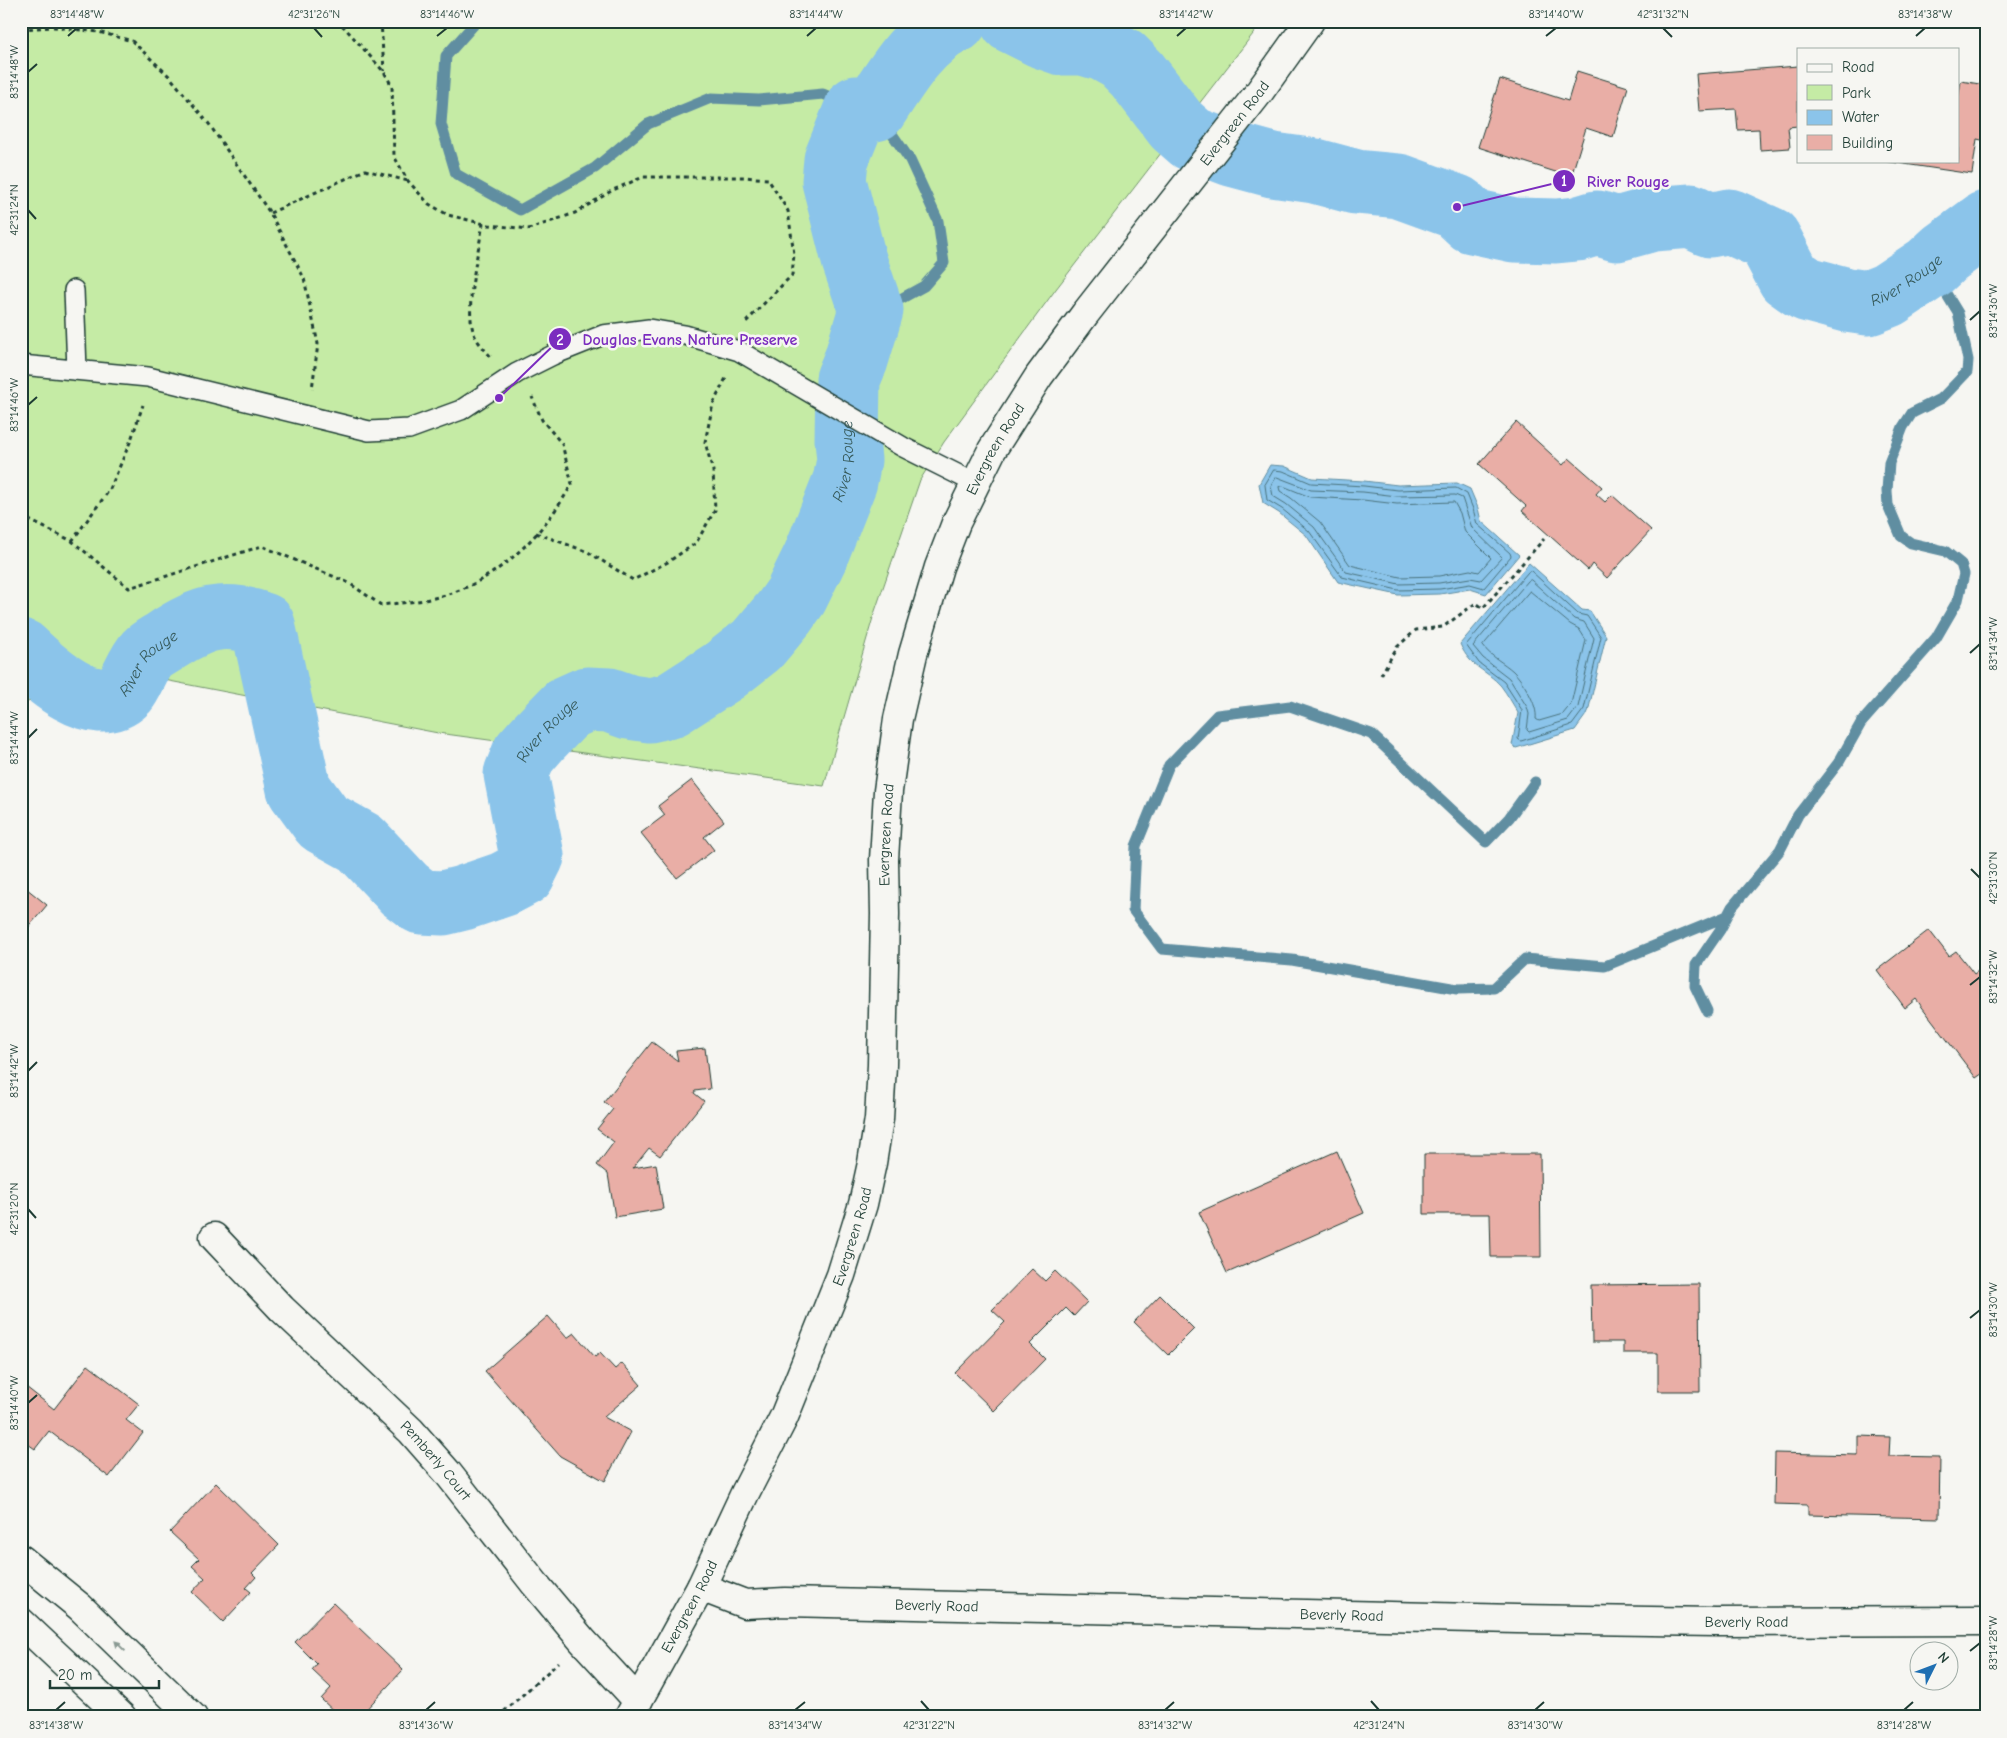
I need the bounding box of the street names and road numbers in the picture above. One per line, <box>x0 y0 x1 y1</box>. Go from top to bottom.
street label: Evergreen Road <box>1196 77 1273 169</box>
street label: Evergreen Road <box>962 400 1028 498</box>
street label: Evergreen Road <box>875 783 898 886</box>
street label: Evergreen Road <box>829 1185 875 1289</box>
street label: Pemberly Court <box>397 1417 475 1504</box>
street label: Evergreen Road <box>657 1557 721 1656</box>
street label: Beverly Road <box>895 1596 979 1615</box>
street label: Beverly Road <box>1300 1605 1384 1625</box>
street label: Beverly Road <box>1705 1613 1788 1631</box>

